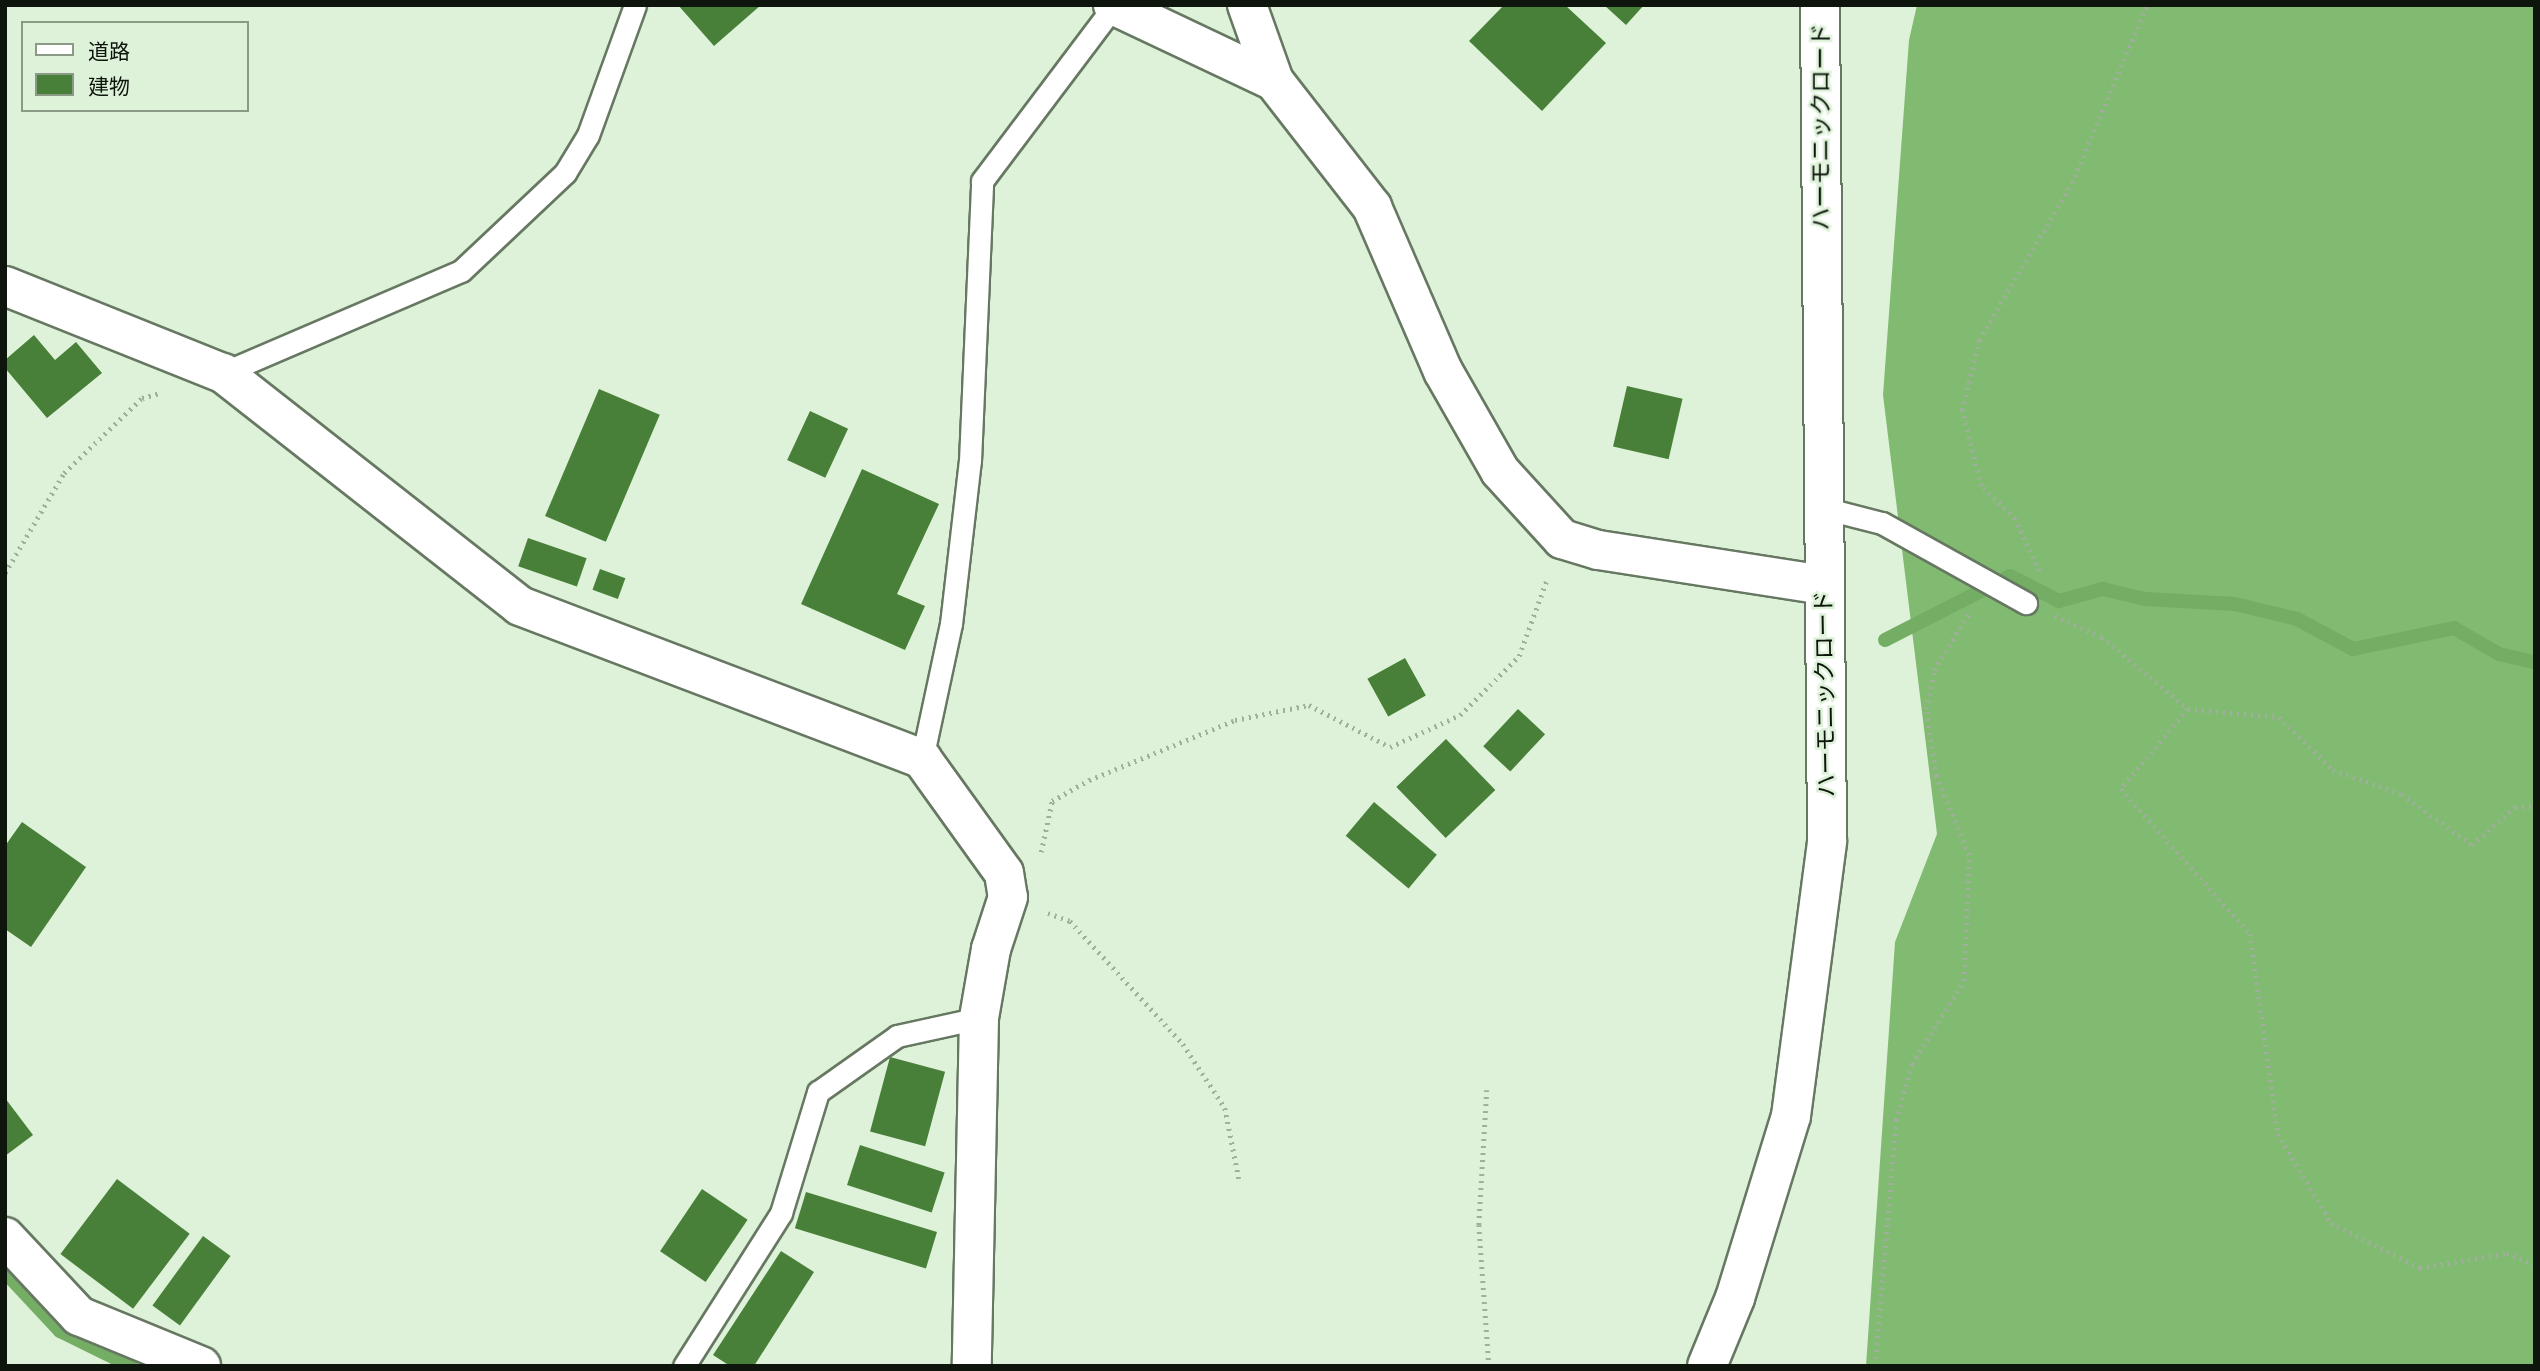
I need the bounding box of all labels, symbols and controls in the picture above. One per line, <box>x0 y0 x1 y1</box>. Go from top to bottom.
legend <box>21 21 248 112</box>
street label: ハーモニックロード <box>1807 24 1835 230</box>
text: 道路 <box>88 38 130 65</box>
text: 建物 <box>88 73 130 100</box>
street label: ハーモニックロード <box>1809 590 1841 798</box>

